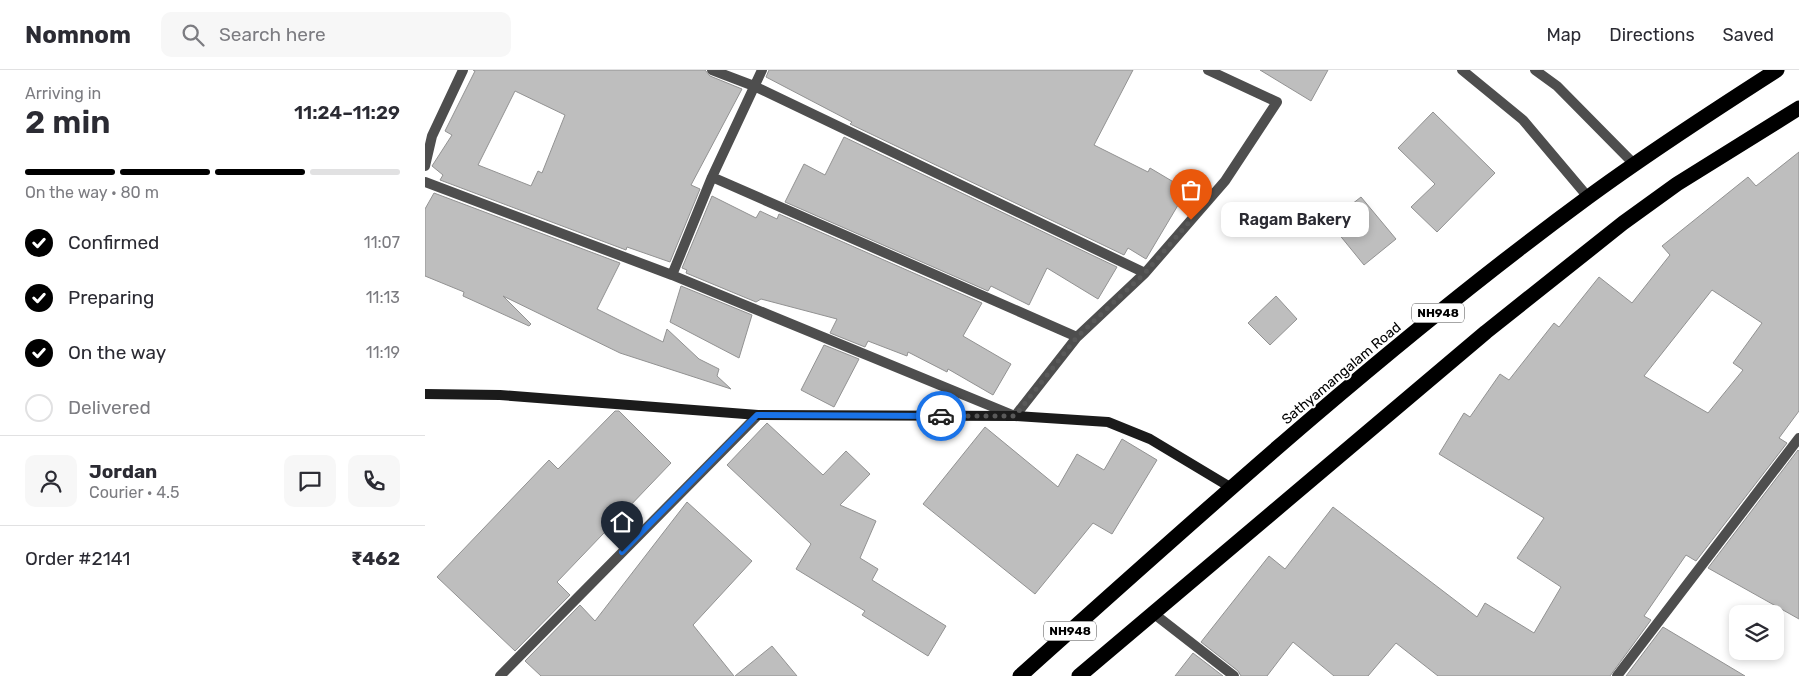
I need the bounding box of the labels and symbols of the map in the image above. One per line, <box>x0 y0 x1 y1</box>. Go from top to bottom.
pin <box>1170 169 1212 220</box>
callout: Ragam Bakery <box>1221 202 1369 238</box>
road number: NH948 <box>1412 304 1464 322</box>
street label: Sathyamangalam Road <box>1278 319 1404 428</box>
courier <box>916 391 966 441</box>
pin <box>601 501 643 552</box>
road number: NH948 <box>1044 622 1096 640</box>

